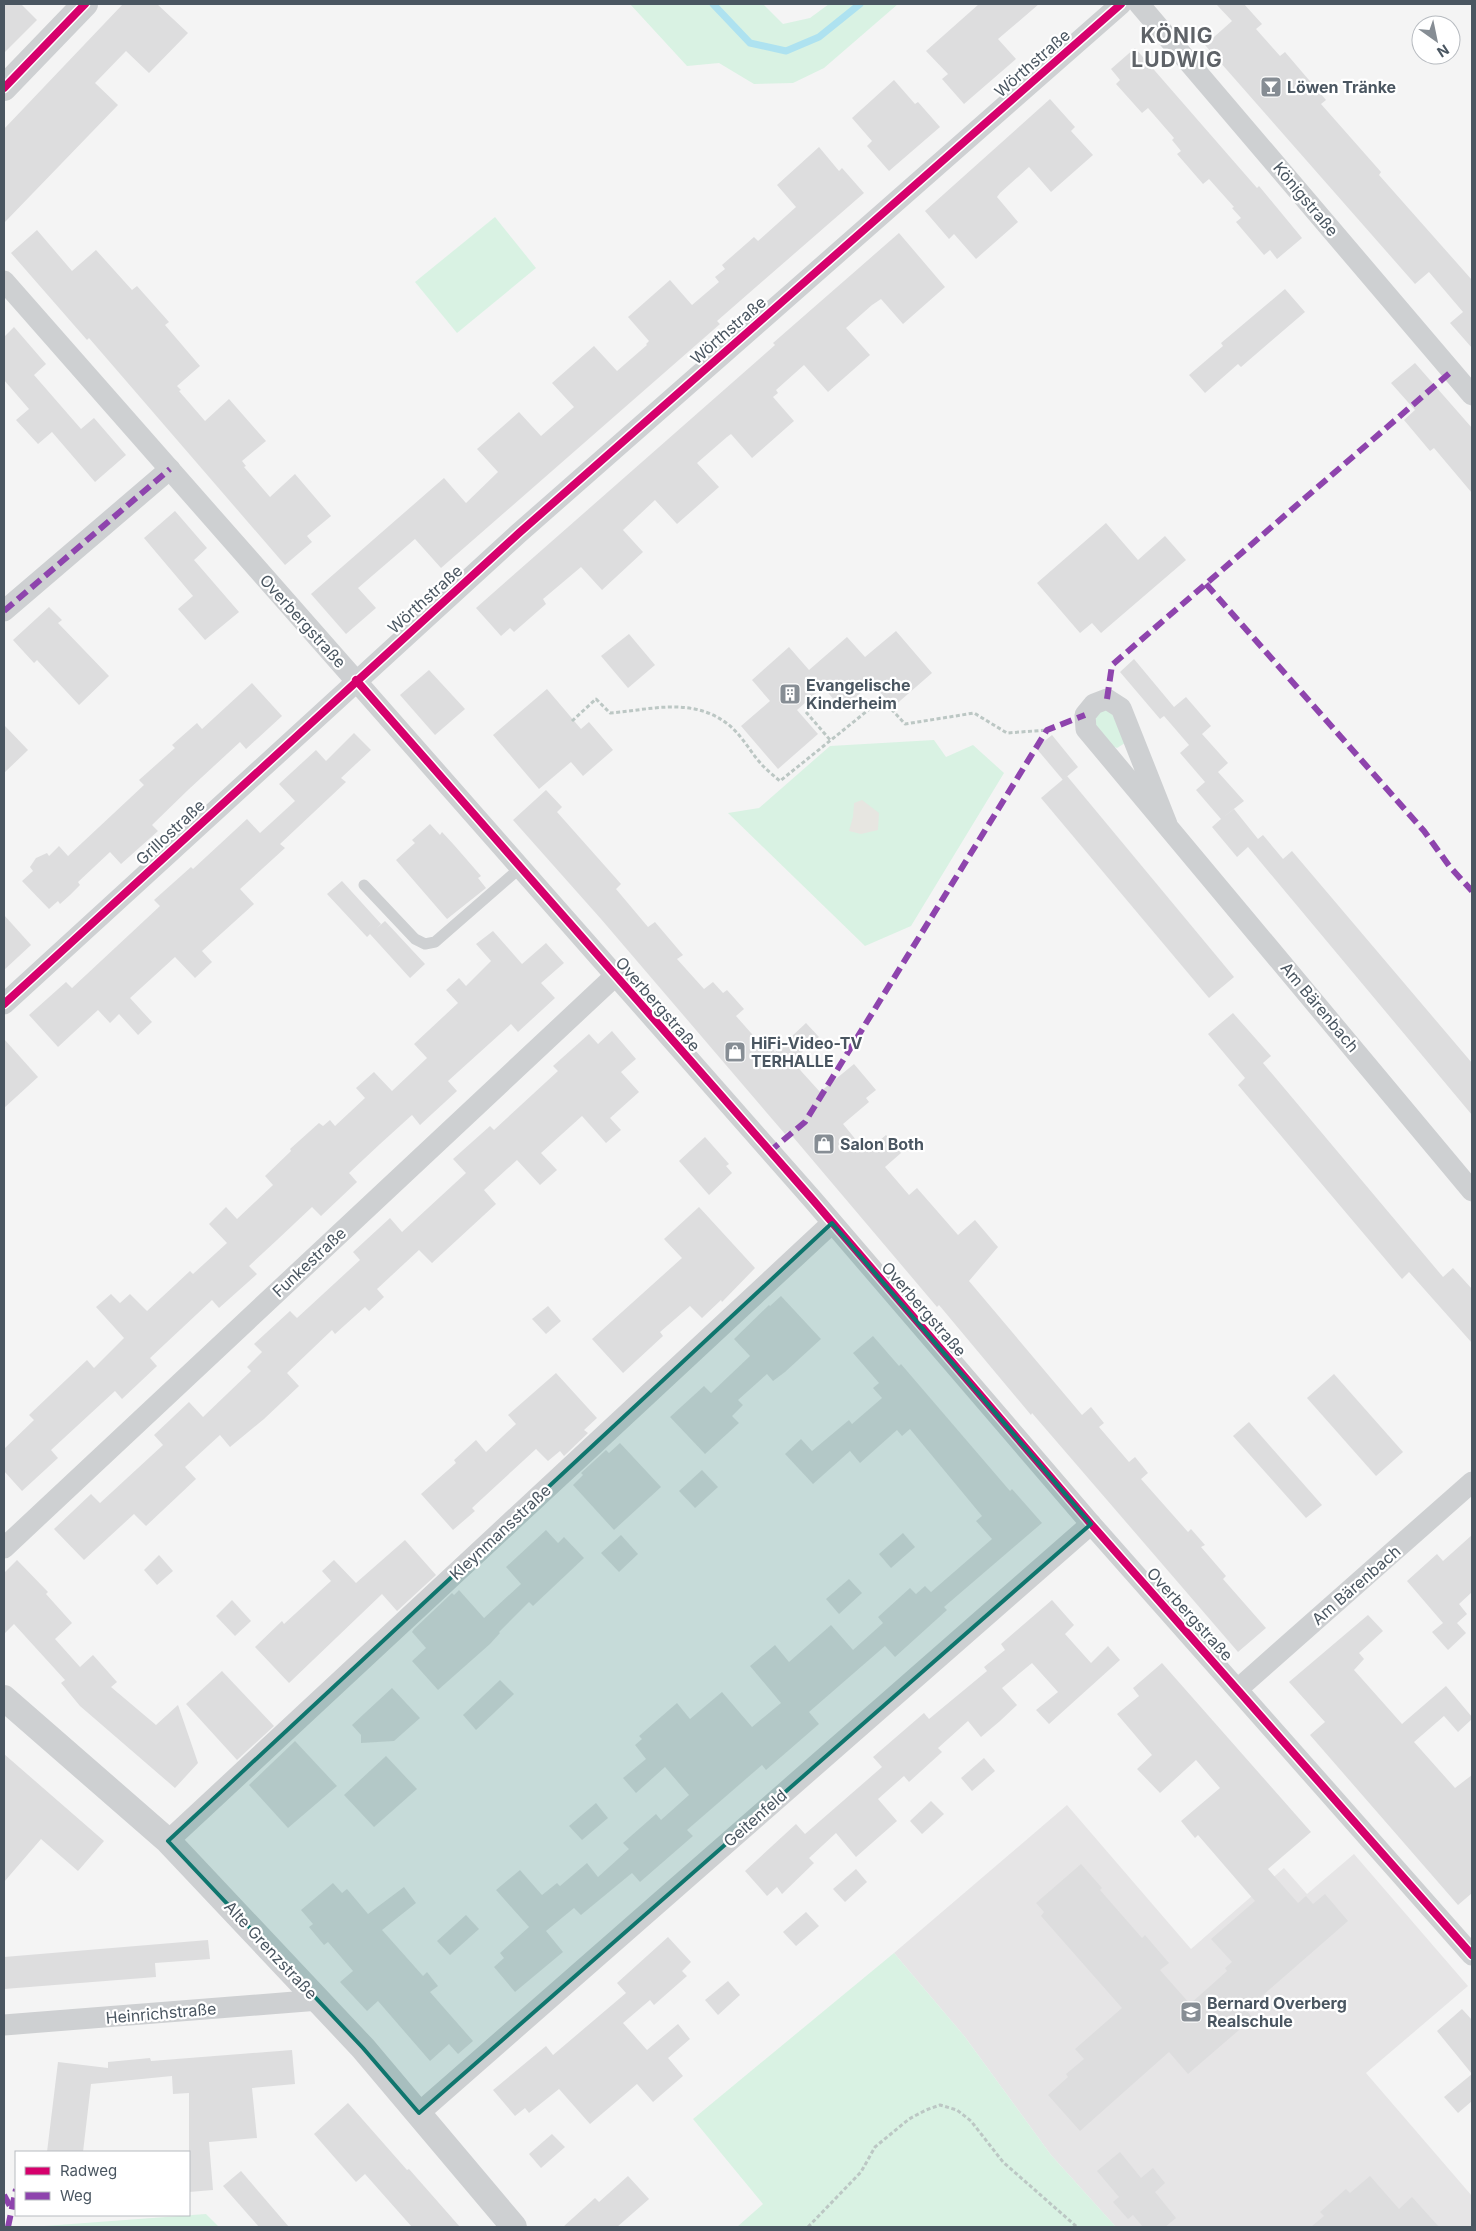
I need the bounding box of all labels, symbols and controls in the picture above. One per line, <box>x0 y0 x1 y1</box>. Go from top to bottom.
north arrow <box>1411 15 1461 65</box>
district label: KÖNIG LUDWIG <box>1131 23 1223 72</box>
street label: Wörthstraße <box>990 25 1074 101</box>
text: N <box>1434 41 1452 61</box>
bar icon: Löwen Tränke <box>1259 75 1283 99</box>
place label: Löwen Tränke <box>1287 77 1396 97</box>
street label: Königstraße <box>1269 158 1343 240</box>
street label: Wörthstraße <box>686 292 770 368</box>
street label: Wörthstraße <box>384 560 466 638</box>
street label: Overbergstraße <box>256 570 350 672</box>
place label: Evangelische Kinderheim <box>806 675 911 713</box>
building icon: Evangelische Kinderheim <box>778 682 802 706</box>
street label: Grillostraße <box>131 795 209 869</box>
street label: Overbergstraße <box>611 952 705 1056</box>
street label: Am Bärenbach <box>1277 958 1363 1056</box>
place label: HiFi-Video-TV TERHALLE <box>751 1033 862 1071</box>
shop icon: HiFi-Video-TV TERHALLE <box>723 1040 747 1064</box>
shop icon: Salon Both <box>812 1132 836 1156</box>
place label: Salon Both <box>840 1134 924 1154</box>
street label: Funkestraße <box>268 1223 350 1301</box>
street label: Overbergstraße <box>877 1257 971 1361</box>
street label: Kleynmansstraße <box>445 1480 555 1584</box>
street label: Am Bärenbach <box>1308 1541 1404 1629</box>
street label: Overbergstraße <box>1143 1563 1237 1665</box>
street label: Geitenfeld <box>719 1785 791 1851</box>
street label: Alte Grenzstraße <box>220 1897 322 2003</box>
place label: Bernard Overberg Realschule <box>1207 1993 1347 2031</box>
street label: Heinrichstraße <box>105 1998 217 2028</box>
school or university icon: Bernard Overberg Realschule <box>1179 2000 1203 2024</box>
legend <box>15 2151 190 2216</box>
text: Radweg <box>60 2161 117 2180</box>
text: Weg <box>60 2186 92 2205</box>

